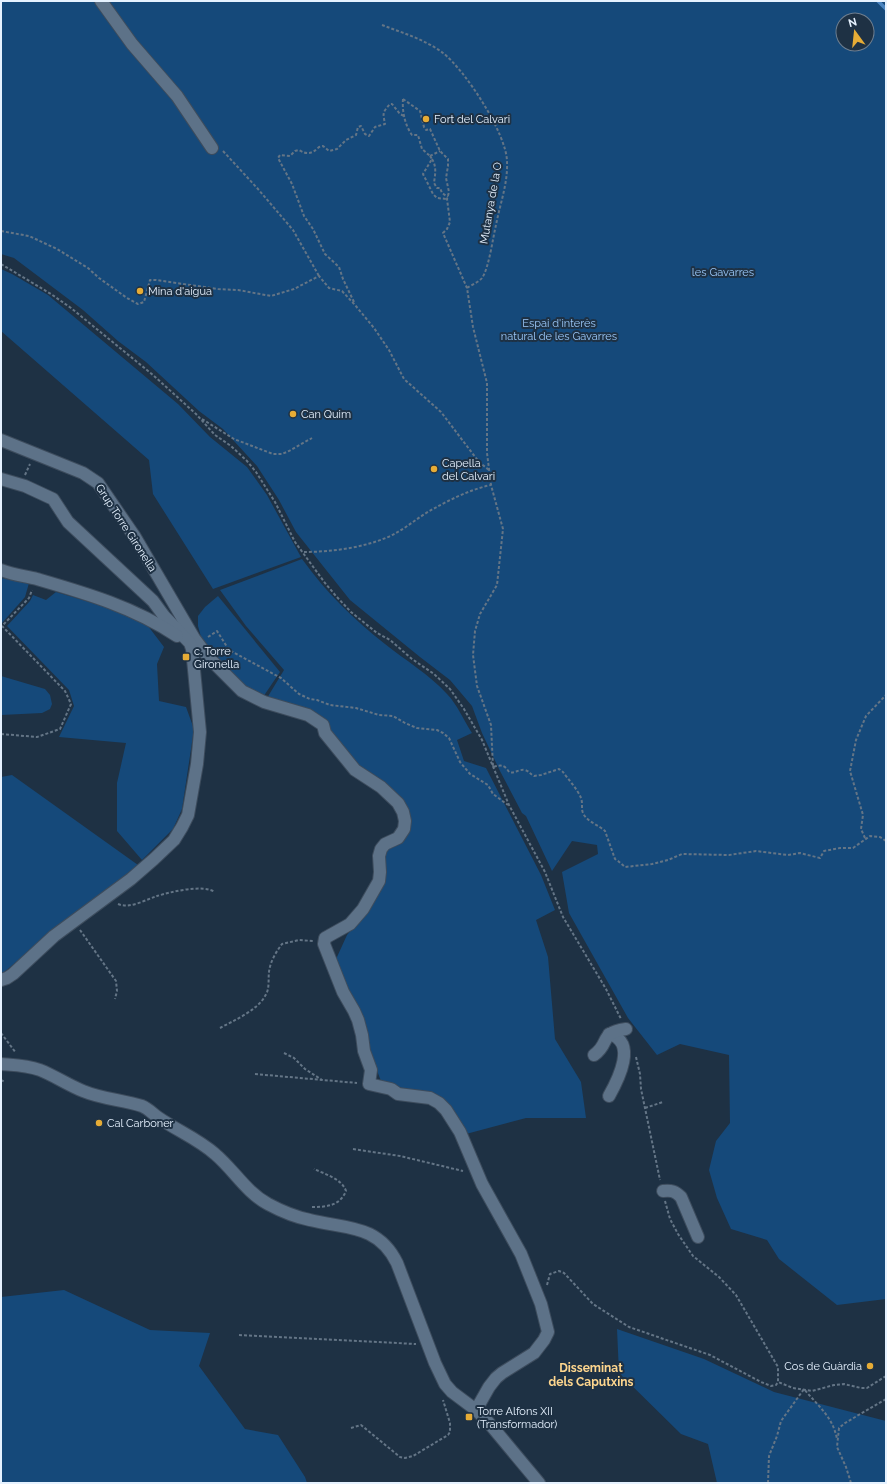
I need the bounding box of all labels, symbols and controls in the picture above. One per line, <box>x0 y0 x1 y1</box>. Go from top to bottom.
north arrow <box>835 12 875 52</box>
text: N <box>847 15 858 30</box>
place label: Fort del Calvari <box>434 113 510 126</box>
marker: Fort del Calvari <box>421 114 431 124</box>
street label: Mutanya de la O <box>477 161 505 245</box>
park label: les Gavarres <box>692 266 754 279</box>
place label: Mina d'aigua <box>148 285 212 298</box>
marker: Mina d'aigua <box>135 286 145 296</box>
park label: Espai d'interès natural de les Gavarres <box>501 317 617 343</box>
place label: Can Quim <box>301 408 351 421</box>
marker: Can Quim <box>288 409 298 419</box>
place label: Capella del Calvari <box>442 457 495 483</box>
marker: Capella del Calvari <box>429 464 439 474</box>
street label: Grup Torre Gironella <box>93 482 159 574</box>
place label: c. Torre Gironella <box>194 645 239 671</box>
marker: c. Torre Gironella <box>181 652 191 662</box>
place label: Cal Carboner <box>107 1117 174 1130</box>
marker: Cal Carboner <box>94 1118 104 1128</box>
place label: Cos de Guàrdia <box>784 1360 862 1373</box>
district label: Disseminat dels Caputxins <box>549 1361 634 1389</box>
marker: Cos de Guàrdia <box>865 1361 875 1371</box>
place label: Torre Alfons XII (Transformador) <box>477 1405 557 1431</box>
marker: Torre Alfons XII (Transformador) <box>464 1412 474 1422</box>

